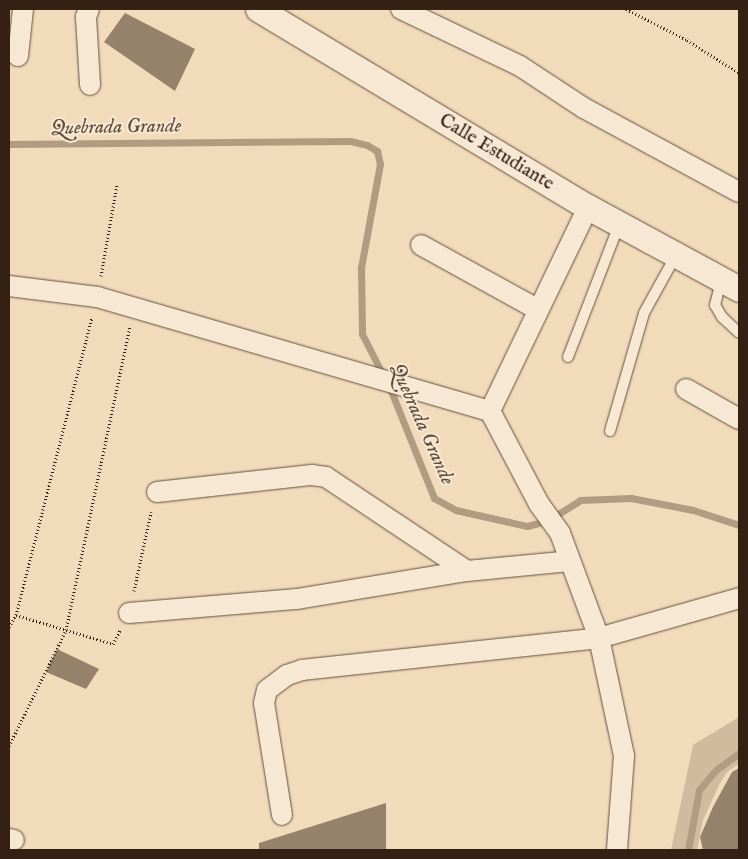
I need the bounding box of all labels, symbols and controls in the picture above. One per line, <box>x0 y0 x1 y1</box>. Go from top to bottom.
street label: Calle Estudiante <box>434 110 558 196</box>
water label: Quebrada Grande <box>51 114 181 140</box>
water label: Quebrada Grande <box>385 360 459 488</box>

